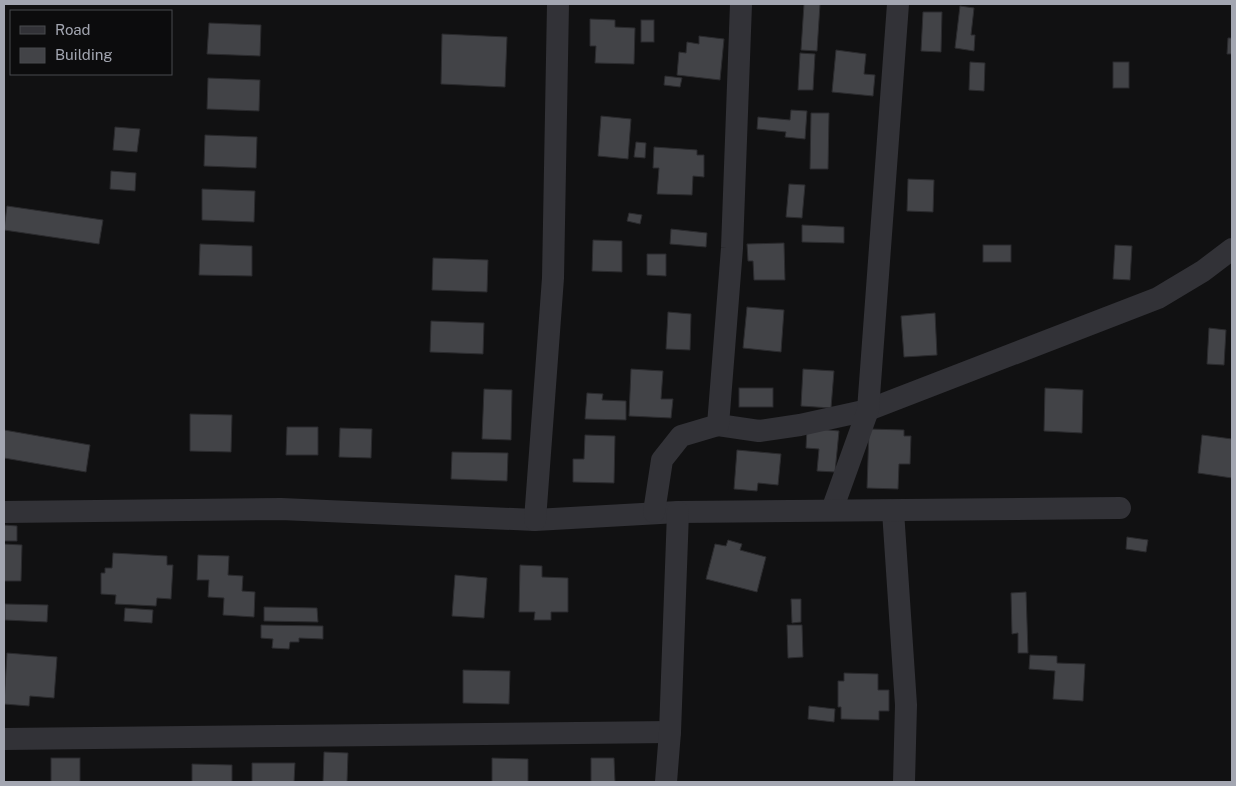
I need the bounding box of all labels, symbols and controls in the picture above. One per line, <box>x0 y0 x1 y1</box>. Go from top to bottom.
legend <box>10 10 172 75</box>
text: Road <box>55 21 91 38</box>
text: Building <box>55 46 113 63</box>

